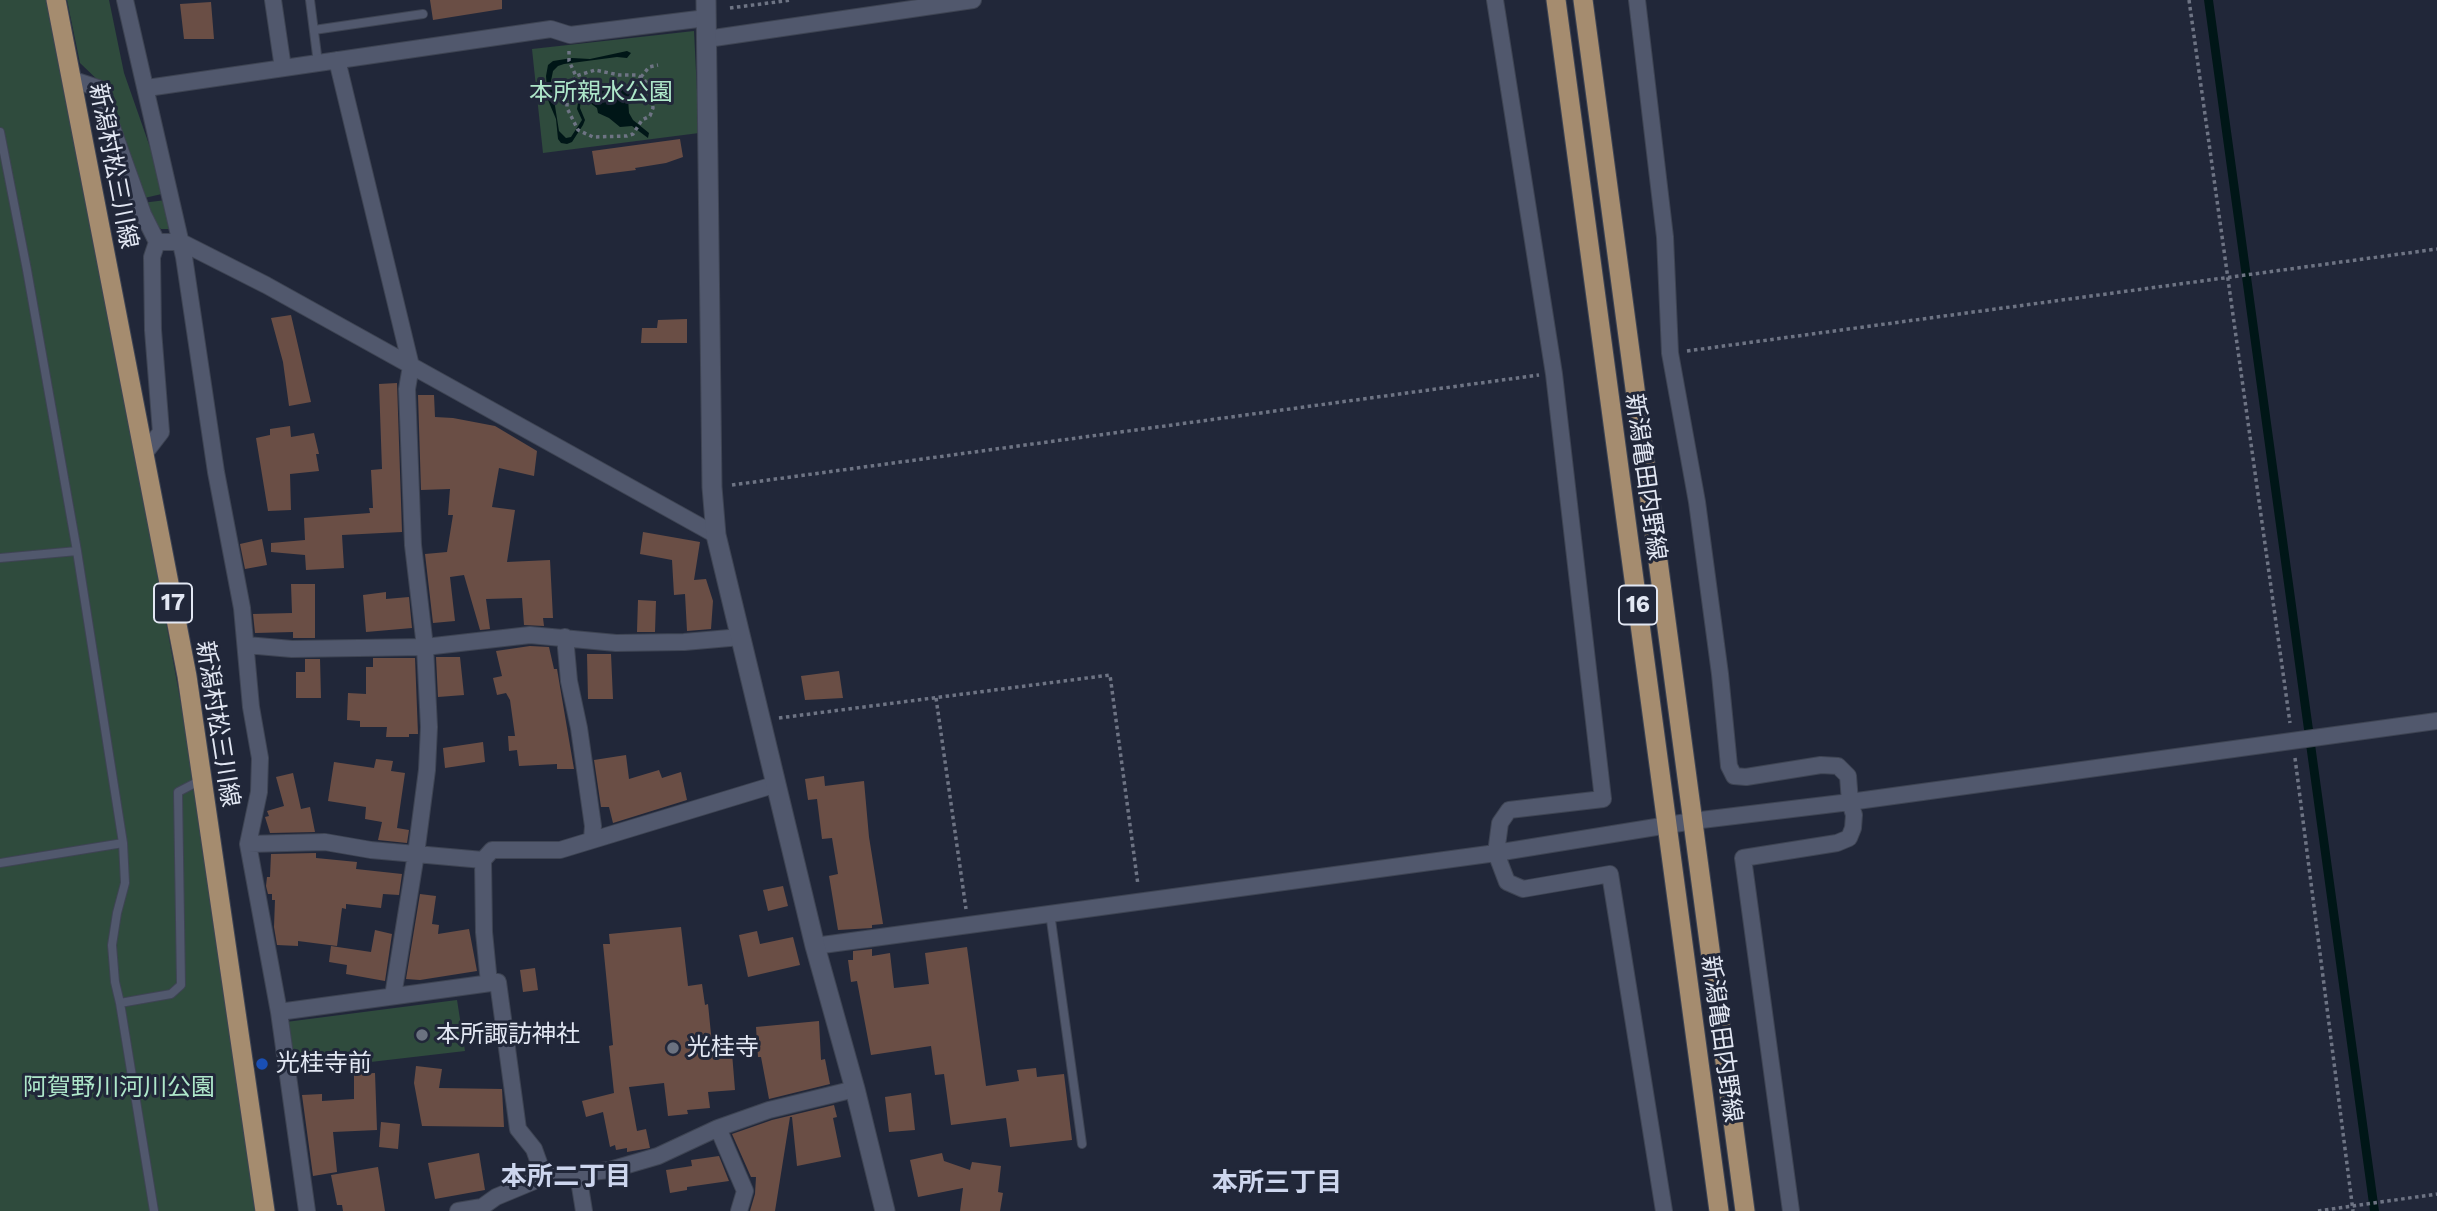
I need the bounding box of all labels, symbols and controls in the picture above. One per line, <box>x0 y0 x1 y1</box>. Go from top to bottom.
park label: 本所親水公園 <box>529 79 673 107</box>
street label: 新潟村松三川線 <box>83 81 143 251</box>
street label: 新潟亀田内野線 <box>1619 392 1671 562</box>
road number: 17 <box>154 583 192 622</box>
road number: 16 <box>1619 586 1657 624</box>
street label: 新潟村松三川線 <box>190 639 244 809</box>
street label: 新潟亀田内野線 <box>1695 954 1747 1124</box>
place label: 本所諏訪神社 <box>436 1021 580 1049</box>
marker: 本所諏訪神社 <box>414 1027 430 1043</box>
place label: 光桂寺 <box>687 1034 759 1062</box>
marker: 光桂寺 <box>665 1040 681 1056</box>
place label: 光桂寺前 <box>276 1050 372 1078</box>
marker: 光桂寺前 <box>254 1056 270 1072</box>
park label: 阿賀野川河川公園 <box>23 1074 215 1102</box>
district label: 本所二丁目 <box>501 1161 631 1193</box>
district label: 本所三丁目 <box>1212 1167 1342 1199</box>

